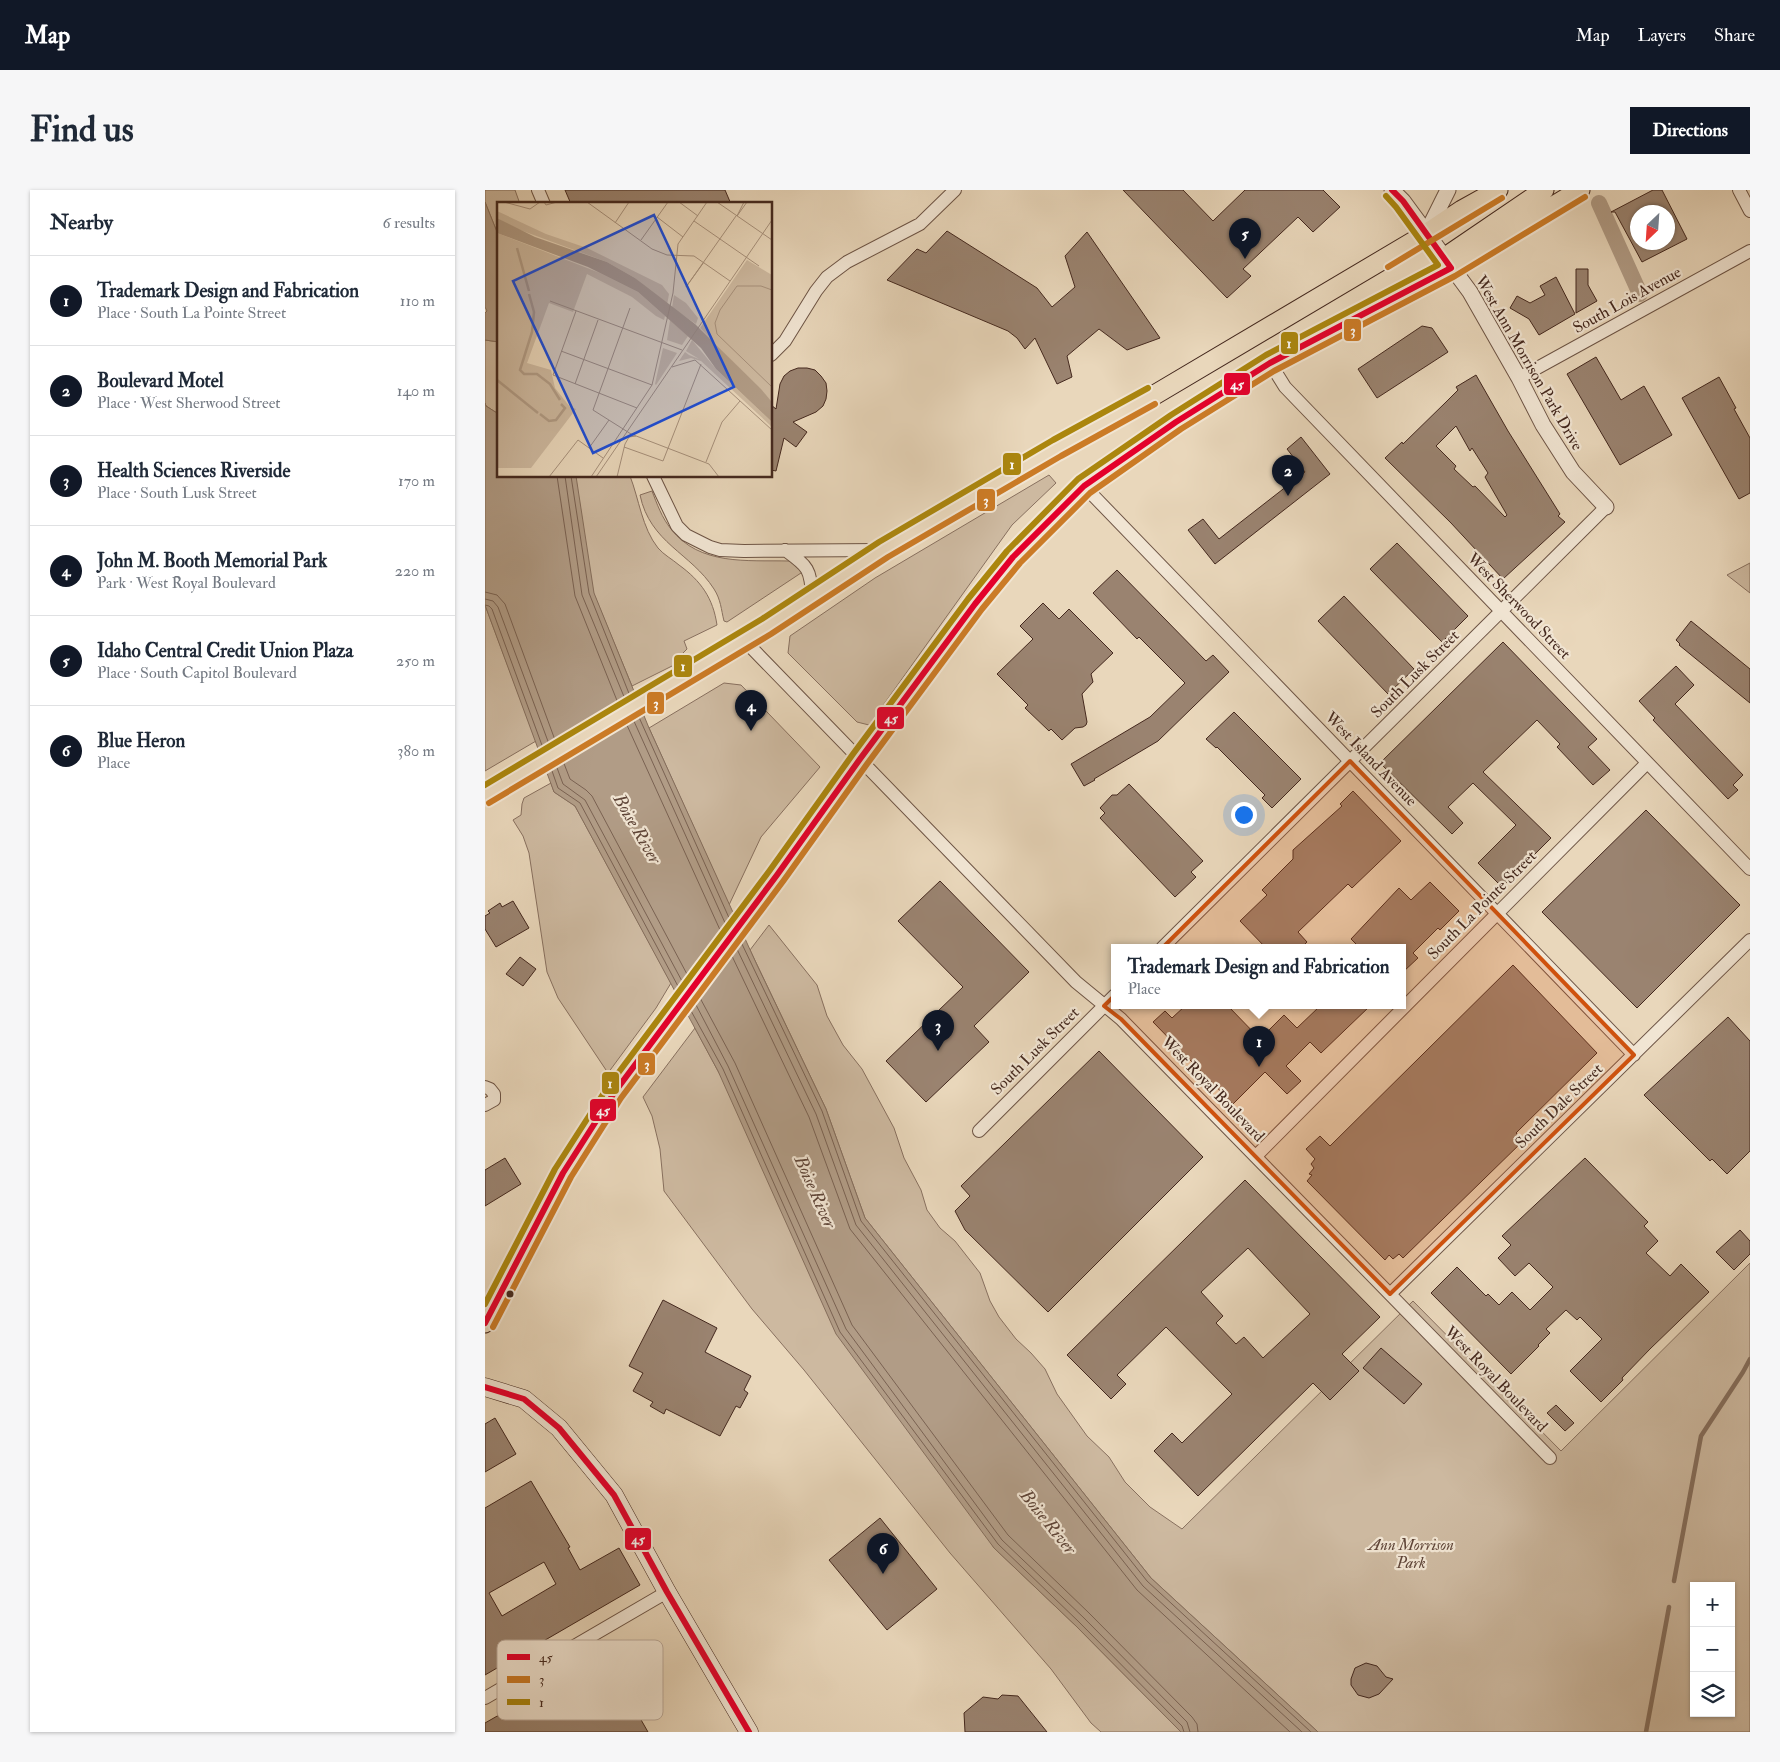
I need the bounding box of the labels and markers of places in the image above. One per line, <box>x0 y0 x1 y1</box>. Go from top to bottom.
pin: 5 <box>1229 218 1261 259</box>
pin: 2 <box>1272 455 1304 496</box>
pin: 4 <box>735 690 767 731</box>
pin: 3 <box>922 1010 954 1051</box>
pin: 1 <box>1243 1026 1275 1067</box>
unlabelled marker <box>505 1289 515 1299</box>
pin: 6 <box>867 1533 899 1574</box>

